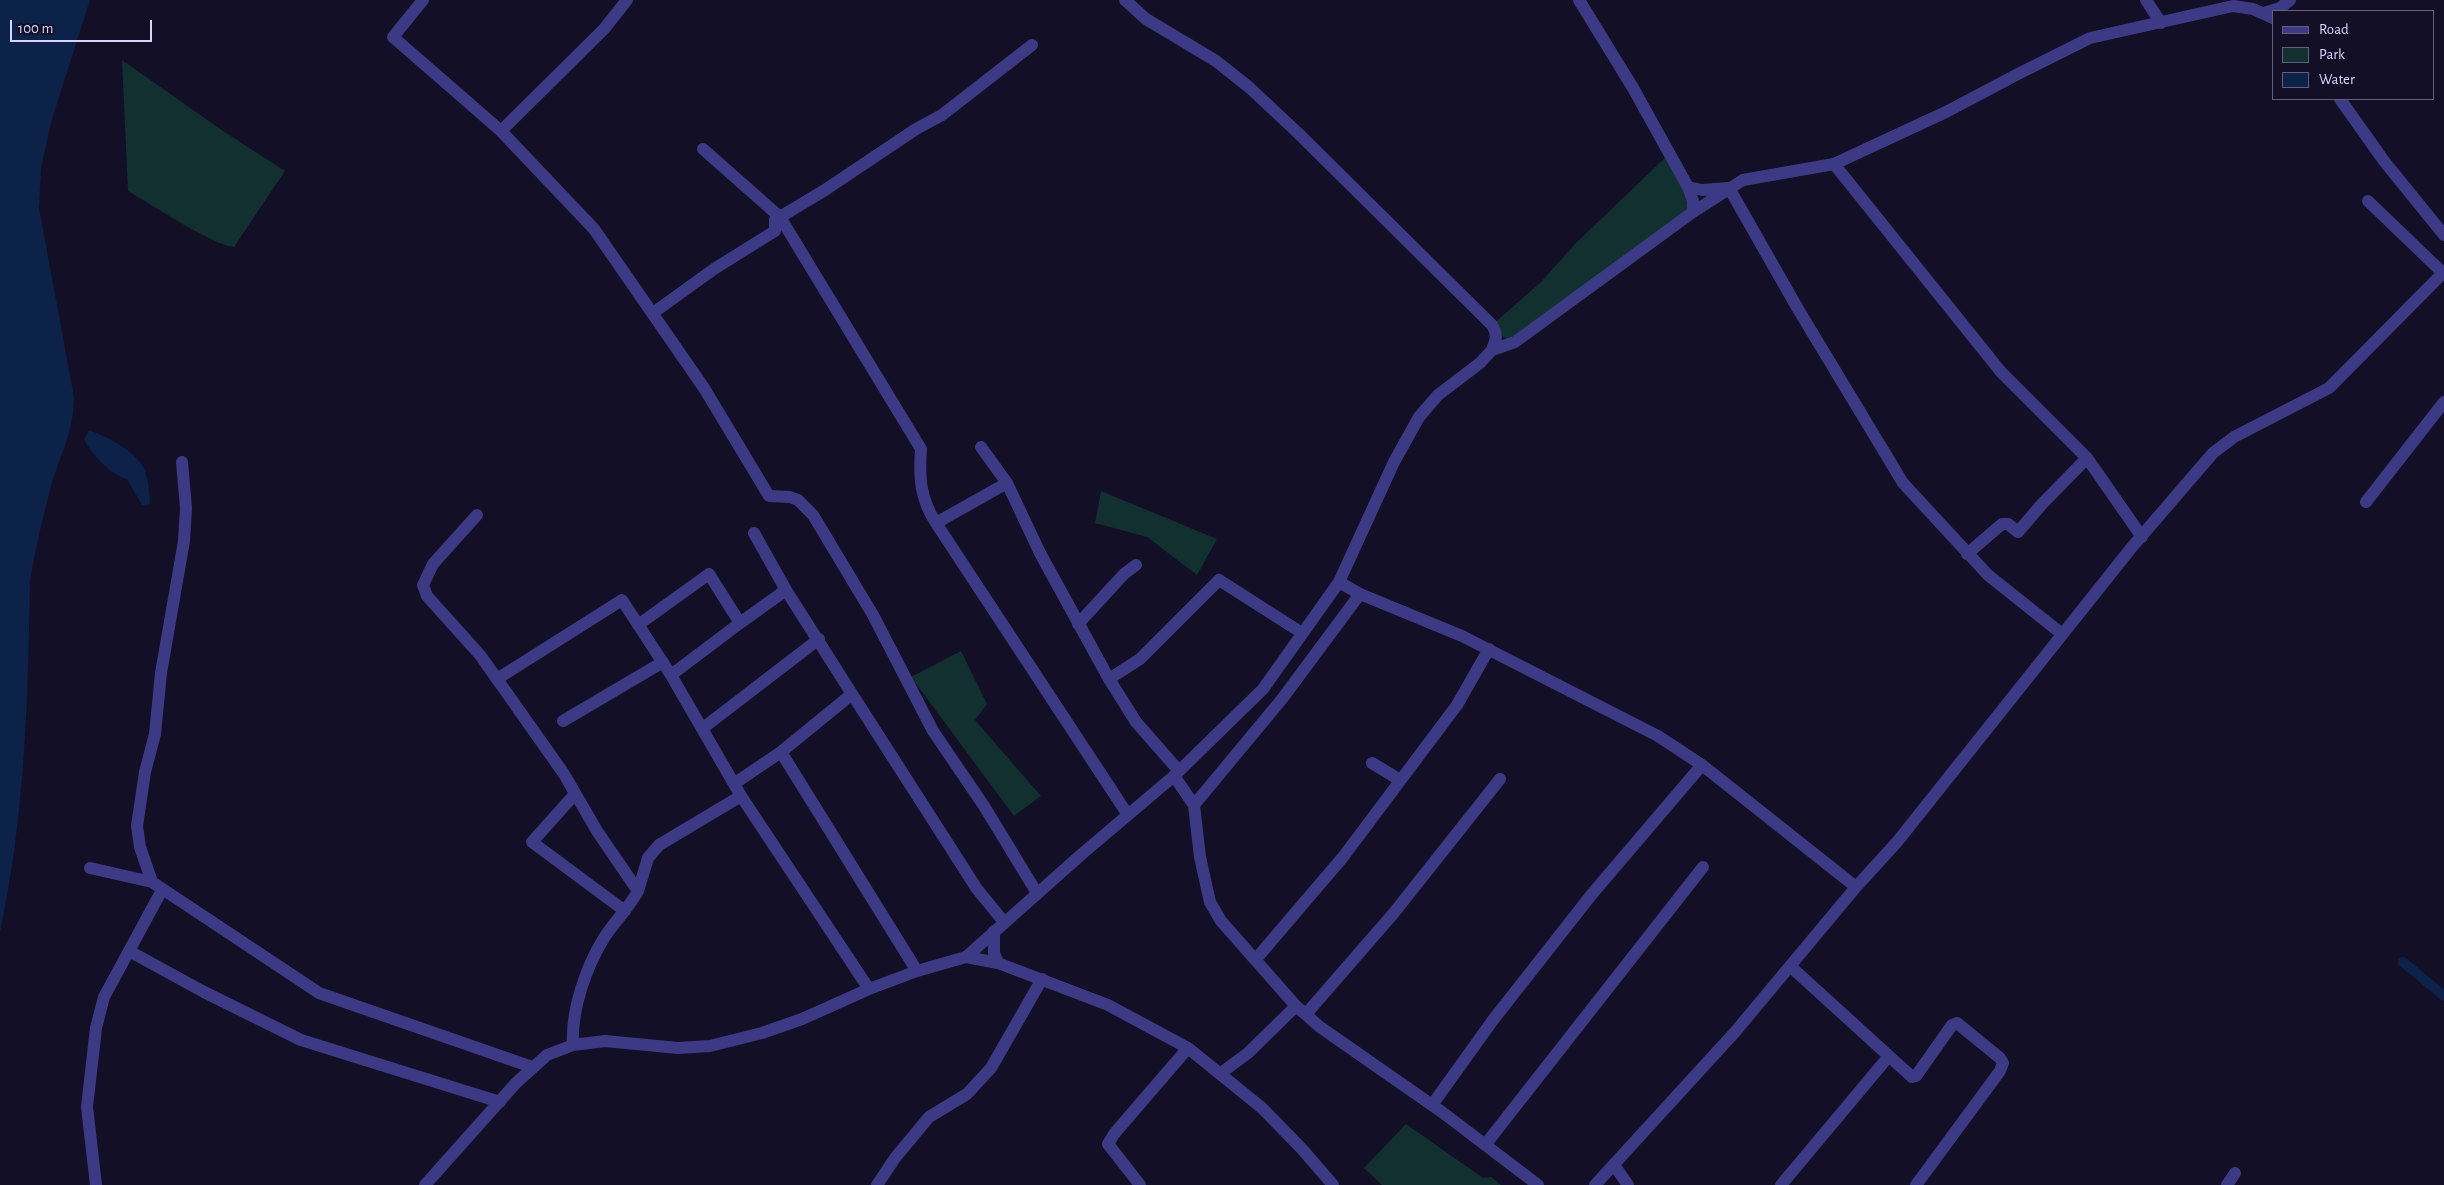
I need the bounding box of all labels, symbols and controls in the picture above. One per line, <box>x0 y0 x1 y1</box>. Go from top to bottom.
scale bar <box>12 10 155 42</box>
legend <box>2272 10 2434 100</box>
text: 100 m <box>18 21 53 36</box>
text: Road <box>2319 22 2349 37</box>
text: Park <box>2319 47 2345 62</box>
text: Water <box>2319 72 2355 87</box>

